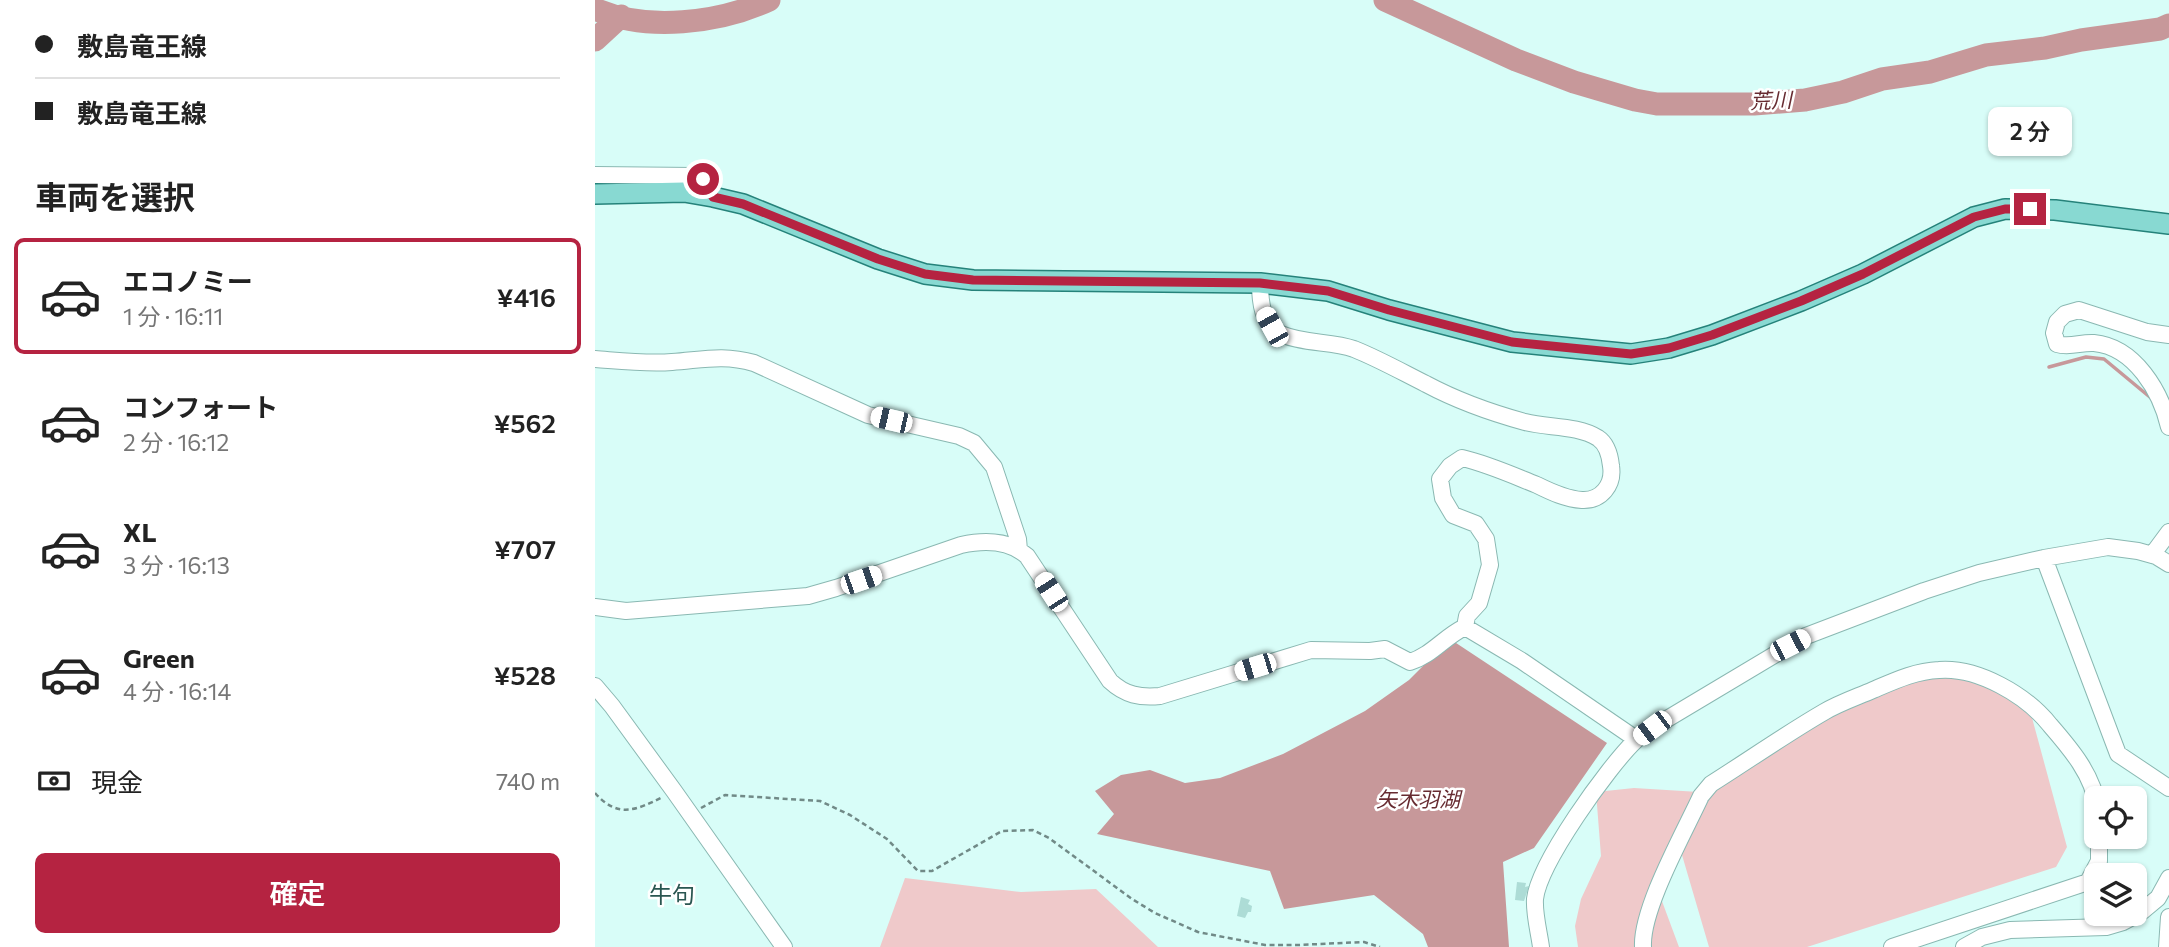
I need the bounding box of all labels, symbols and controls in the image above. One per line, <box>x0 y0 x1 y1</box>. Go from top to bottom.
text: 敷島竜王線 <box>77 30 207 61</box>
water label: 荒川 <box>1750 86 1794 113</box>
text: 敷島竜王線 <box>77 97 207 128</box>
callout: 2 分 <box>1988 108 2072 156</box>
text: 2 分 <box>2010 117 2050 145</box>
route start <box>687 163 719 195</box>
text: 車両を選択 <box>35 176 195 216</box>
route end <box>2014 193 2046 225</box>
icon: car <box>39 265 102 328</box>
text: エコノミー <box>123 265 253 296</box>
text: ¥416 <box>497 281 556 312</box>
text: 1 分 · 16:11 <box>123 302 223 330</box>
car <box>1253 304 1292 350</box>
icon: car <box>39 391 102 454</box>
text: コンフォート <box>123 391 278 422</box>
car <box>869 405 914 435</box>
text: ¥562 <box>494 407 556 438</box>
text: 2 分 · 16:12 <box>123 428 229 456</box>
text: XL <box>123 516 157 547</box>
icon: car <box>39 517 102 580</box>
text: ¥707 <box>494 533 556 564</box>
text: 3 分 · 16:13 <box>123 551 230 579</box>
car <box>838 563 885 597</box>
car <box>1031 569 1072 615</box>
car <box>1767 626 1814 664</box>
text: Green <box>123 642 195 673</box>
icon: car <box>39 643 102 706</box>
car <box>1232 651 1279 683</box>
text: ¥528 <box>494 659 556 690</box>
text: 4 分 · 16:14 <box>123 677 231 705</box>
car <box>1629 707 1676 749</box>
icon: cash <box>35 762 73 800</box>
text: 現金 <box>91 766 143 797</box>
text: 740 m <box>496 767 560 795</box>
water label: 矢木羽湖 <box>1376 786 1463 811</box>
map controls <box>2084 786 2147 926</box>
button: locate <box>2084 786 2147 849</box>
button: 確定 <box>35 853 560 933</box>
button: layers <box>2084 863 2147 926</box>
district label: 牛句 <box>649 880 695 908</box>

